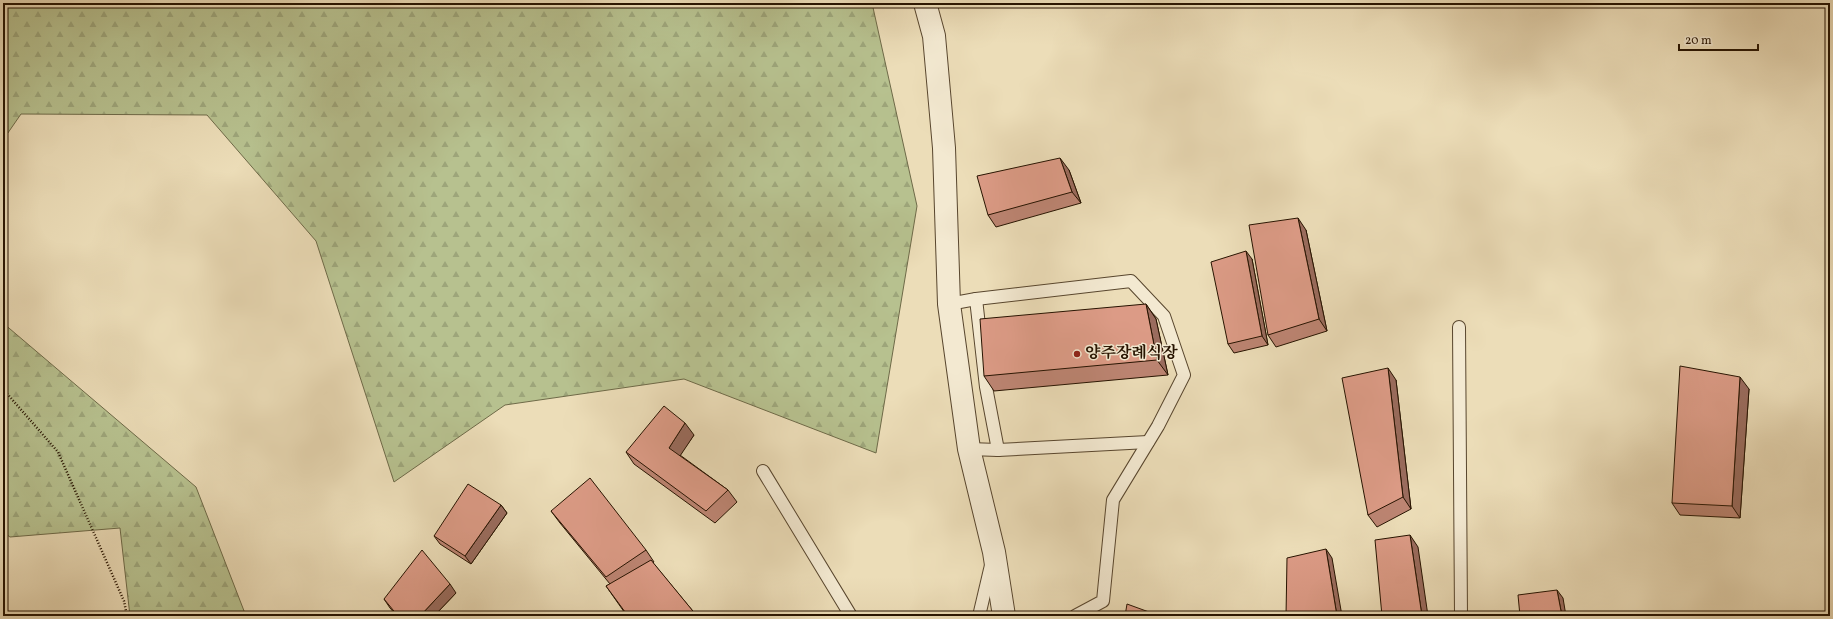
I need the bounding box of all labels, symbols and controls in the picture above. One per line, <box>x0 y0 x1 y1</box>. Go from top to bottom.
scale bar <box>1679 26 1758 52</box>
text: 20 m <box>1685 33 1712 49</box>
place label: 양주장례식장 <box>1085 343 1178 365</box>
marker: 양주장례식장 <box>1072 349 1082 359</box>

